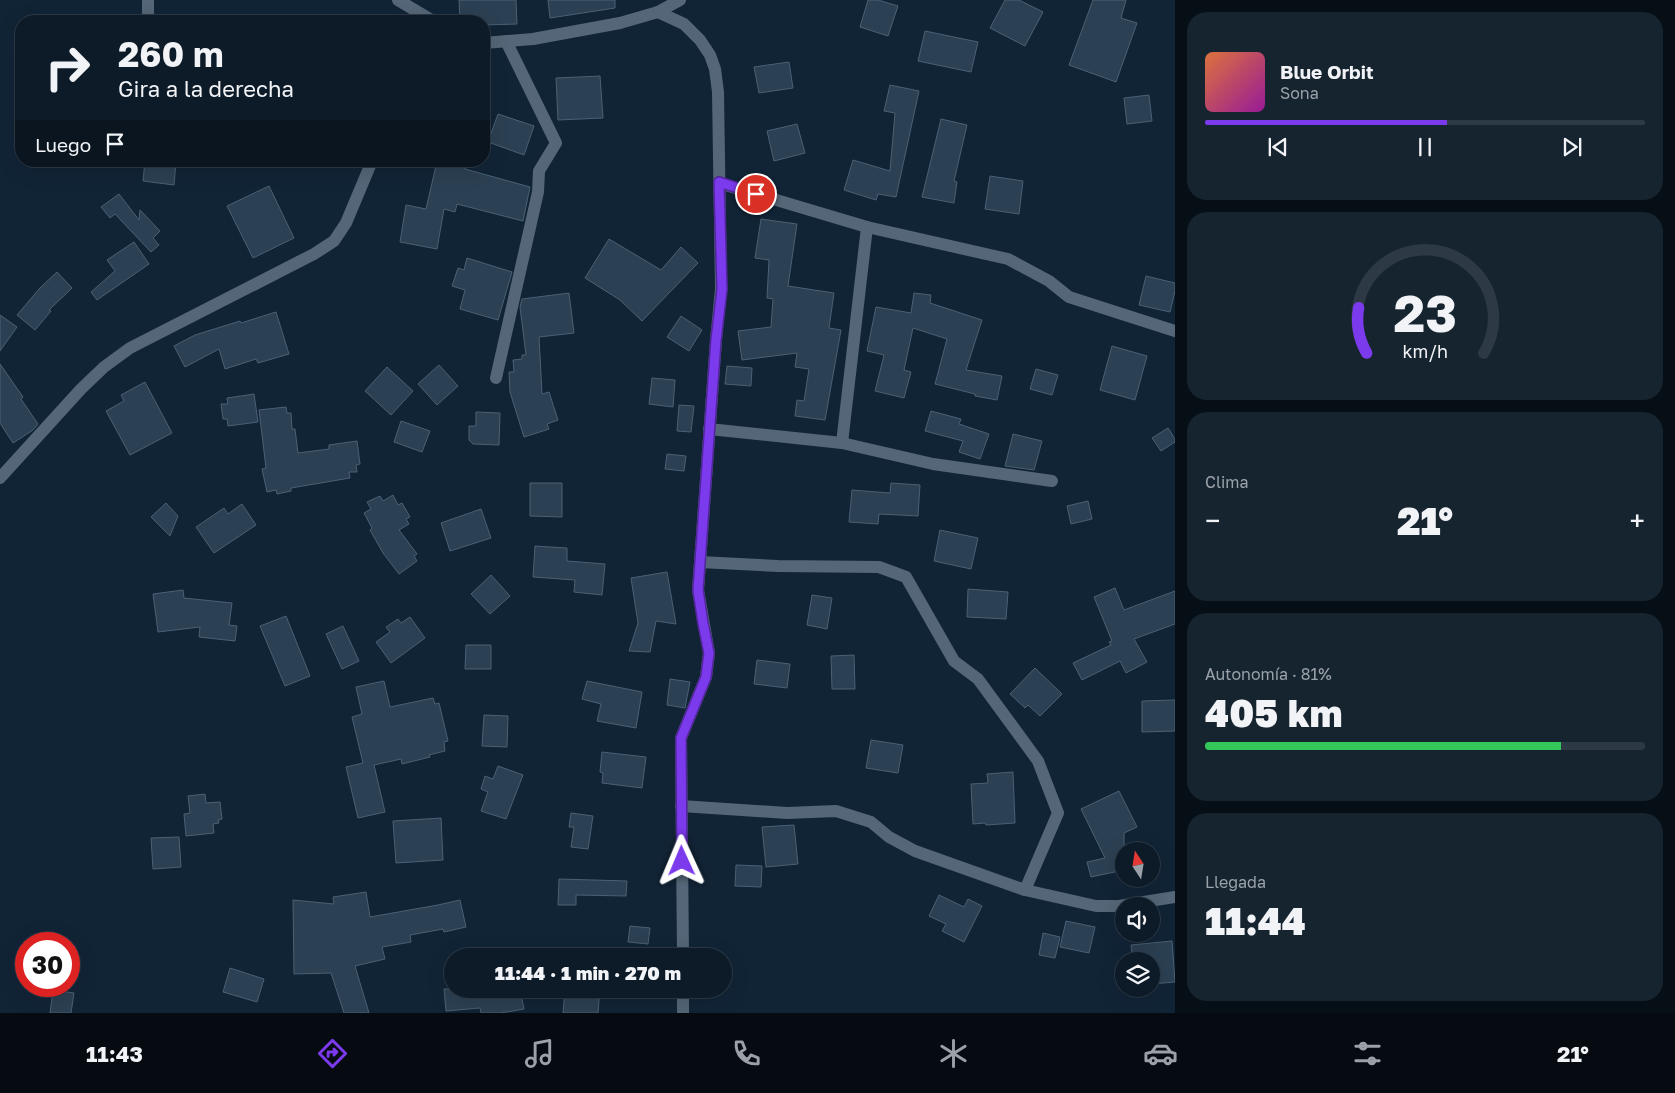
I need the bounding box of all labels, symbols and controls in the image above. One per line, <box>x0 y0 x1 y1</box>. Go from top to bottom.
text: 260 m <box>118 33 224 75</box>
icon: right <box>35 35 100 100</box>
text: Blue Orbit <box>1280 60 1374 83</box>
text: Gira a la derecha <box>118 75 294 102</box>
text: Sona <box>1280 83 1319 103</box>
icon: arrive <box>101 130 129 158</box>
text: Luego <box>35 133 91 156</box>
icon: previous <box>1264 133 1292 161</box>
icon: pause <box>1411 133 1439 161</box>
icon: next <box>1558 133 1586 161</box>
pin <box>735 173 777 215</box>
icon: arrive <box>742 180 770 208</box>
text: 23 <box>1393 281 1457 343</box>
text: km/h <box>1402 340 1448 362</box>
text: Clima <box>1205 472 1249 492</box>
text: 21° <box>1397 498 1453 543</box>
text: − <box>1205 504 1220 537</box>
text: + <box>1630 504 1645 537</box>
text: Autonomía · 81% <box>1205 664 1332 684</box>
text: 405 km <box>1205 690 1343 735</box>
position arrow <box>655 834 707 886</box>
north arrow <box>1115 842 1160 888</box>
map controls <box>1115 842 1160 997</box>
text: Llegada <box>1205 872 1266 892</box>
button: sound <box>1115 897 1160 942</box>
text: 11:44 <box>1205 898 1306 943</box>
speed limit sign: 30 <box>15 932 80 997</box>
button: layers <box>1115 952 1160 997</box>
text: 11:44 · 1 min · 270 m <box>495 961 681 984</box>
icon: directions <box>315 1036 350 1071</box>
icon: music <box>522 1036 557 1071</box>
icon: phone <box>729 1036 764 1071</box>
icon: climate <box>936 1036 971 1071</box>
icon: car <box>1143 1036 1178 1071</box>
icon: filters <box>1350 1036 1385 1071</box>
text: 11:43 <box>86 1040 143 1067</box>
text: 21° <box>1557 1040 1589 1067</box>

